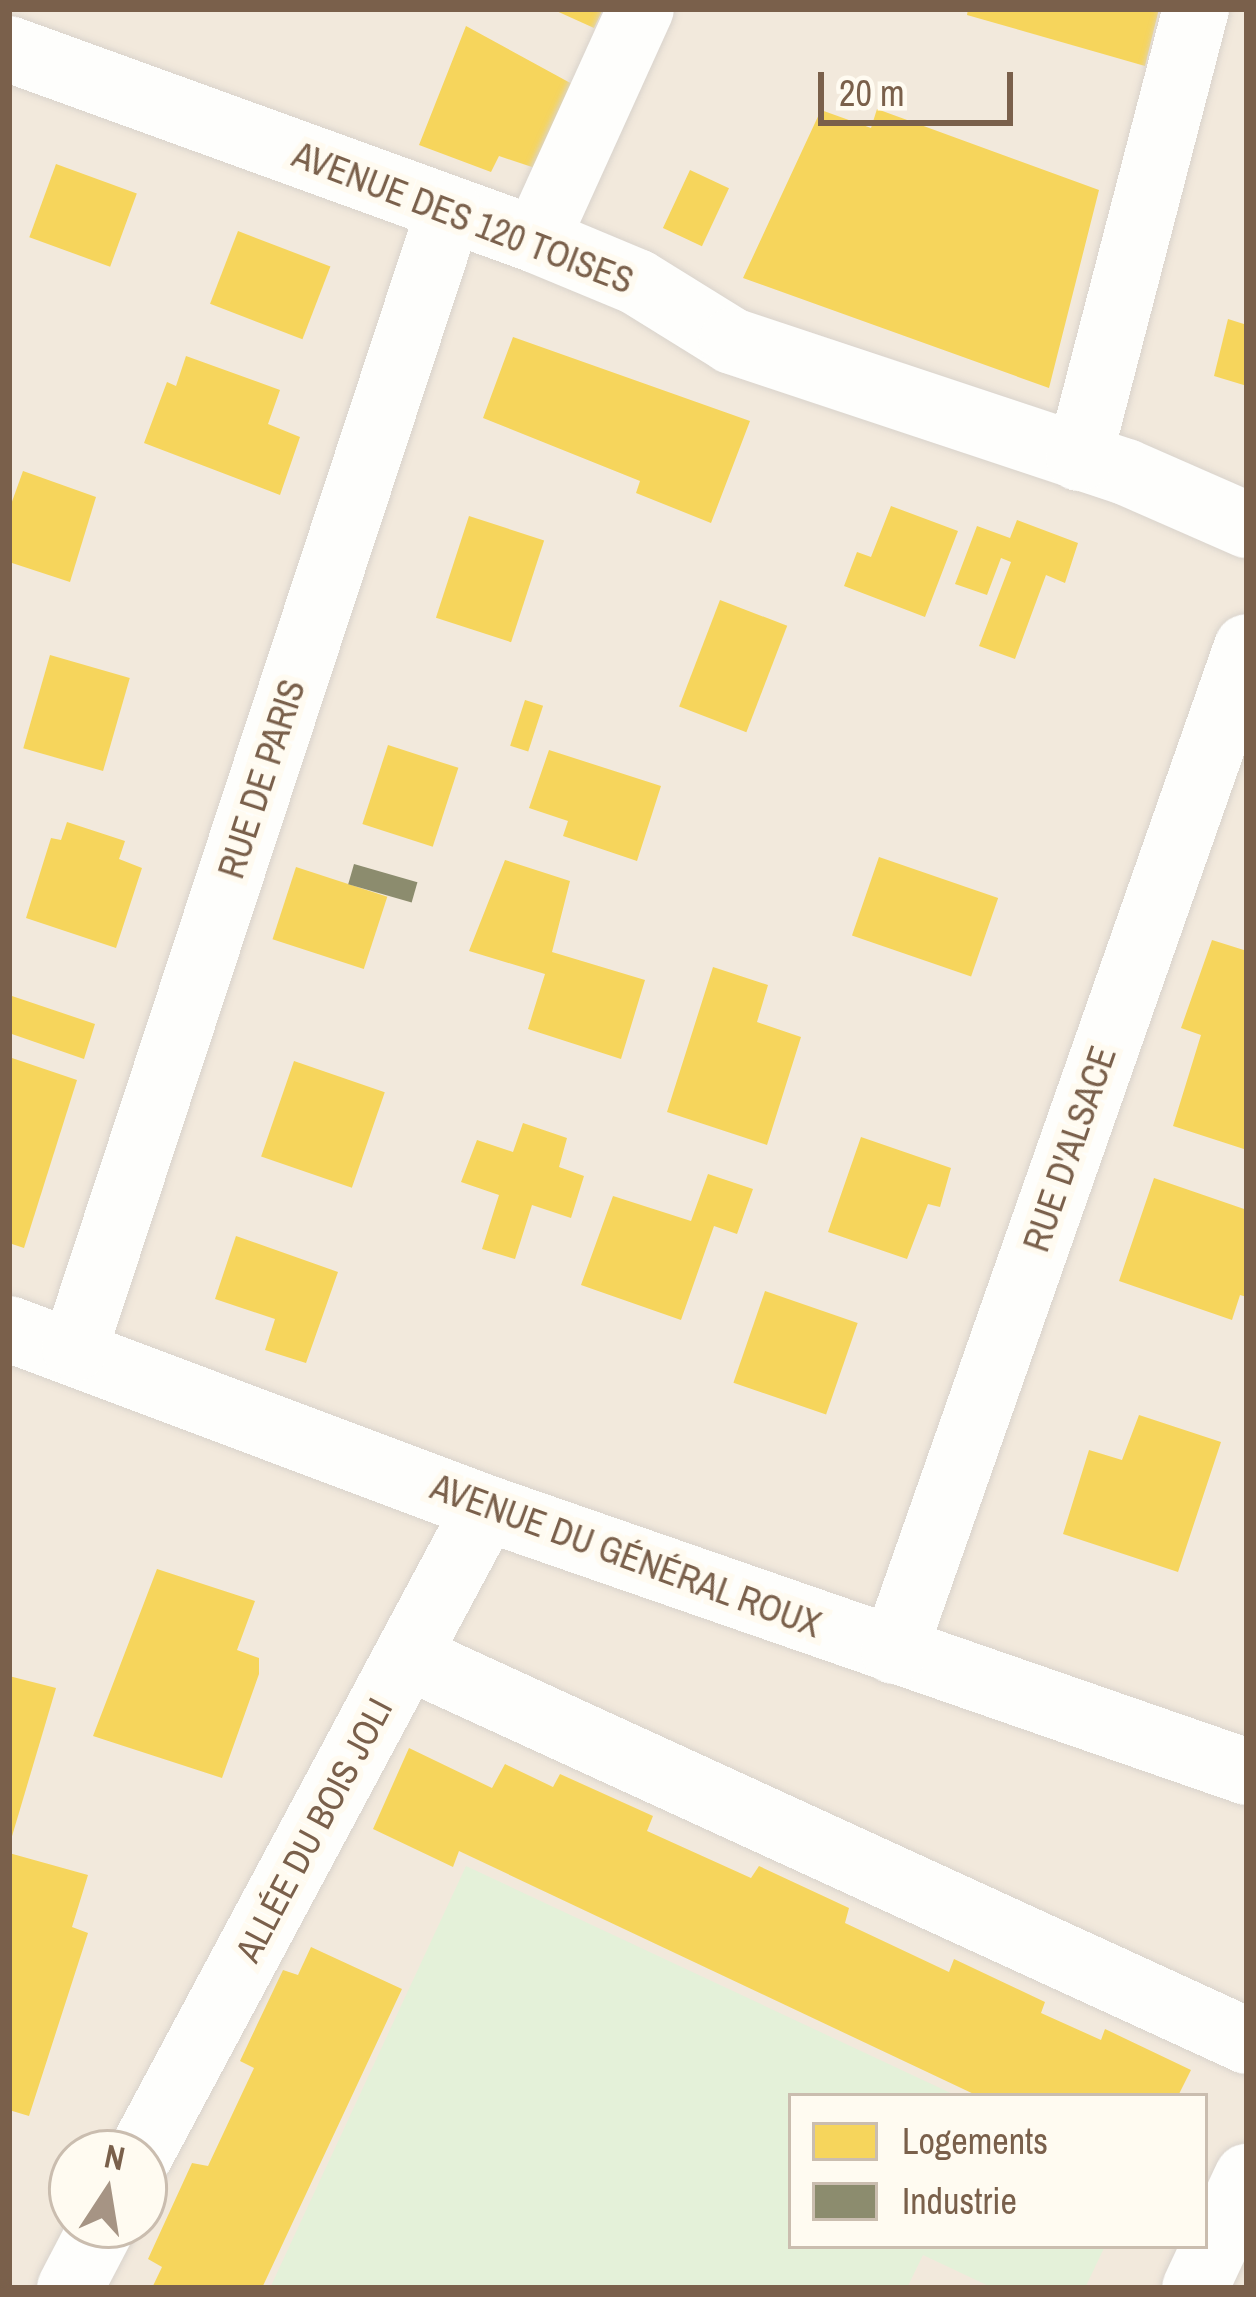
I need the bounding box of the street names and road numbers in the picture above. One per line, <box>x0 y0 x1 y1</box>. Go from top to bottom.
street label: AVENUE DES 120 TOISES <box>286 133 640 303</box>
street label: RUE DE PARIS <box>210 674 314 884</box>
street label: RUE D'ALSACE <box>1015 1041 1125 1257</box>
street label: AVENUE DU GÉNÉRAL ROUX <box>425 1465 827 1647</box>
street label: ALLÉE DU BOIS JOLI <box>226 1691 402 1969</box>

